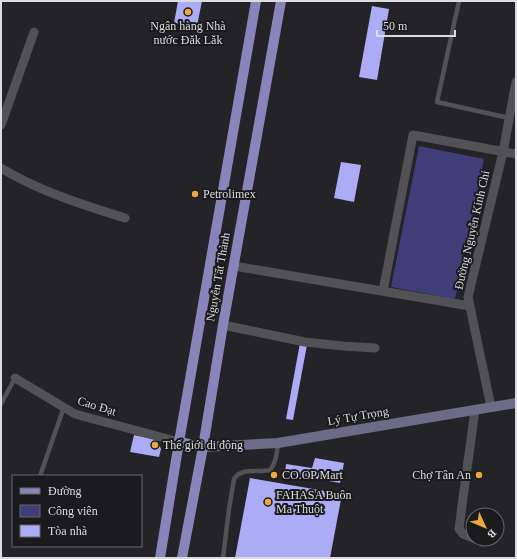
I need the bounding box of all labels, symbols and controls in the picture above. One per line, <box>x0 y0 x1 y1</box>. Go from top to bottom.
marker: Ngân hàng Nhà nước Đăk Lăk <box>183 7 193 17</box>
scale bar <box>377 12 455 38</box>
place label: Ngân hàng Nhà nước Đăk Lăk <box>150 19 226 47</box>
text: 50 m <box>383 19 408 33</box>
street label: Đường Nguyễn Kinh Chi <box>451 168 493 291</box>
place label: Petrolimex <box>203 187 256 201</box>
marker: Petrolimex <box>190 189 200 199</box>
street label: Nguyễn Tất Thành <box>203 231 233 323</box>
street label: Cao Đạt <box>76 394 119 419</box>
street label: Lý Tự Trọng <box>326 404 390 428</box>
place label: Thế giới di động <box>163 438 243 452</box>
marker: Thế giới di động <box>150 440 160 450</box>
place label: CO.OP Mart <box>282 468 344 482</box>
place label: Chợ Tân An <box>412 468 471 482</box>
marker: CO.OP Mart <box>269 470 279 480</box>
marker: Chợ Tân An <box>474 470 484 480</box>
legend <box>12 475 142 547</box>
text: Đường <box>48 484 82 498</box>
place label: FAHASA Buôn Ma Thuột <box>276 488 351 516</box>
marker: FAHASA Buôn Ma Thuột <box>263 497 273 507</box>
text: Công viên <box>48 504 98 518</box>
north arrow <box>465 507 505 547</box>
text: Tòa nhà <box>48 524 88 538</box>
text: B <box>485 527 499 541</box>

